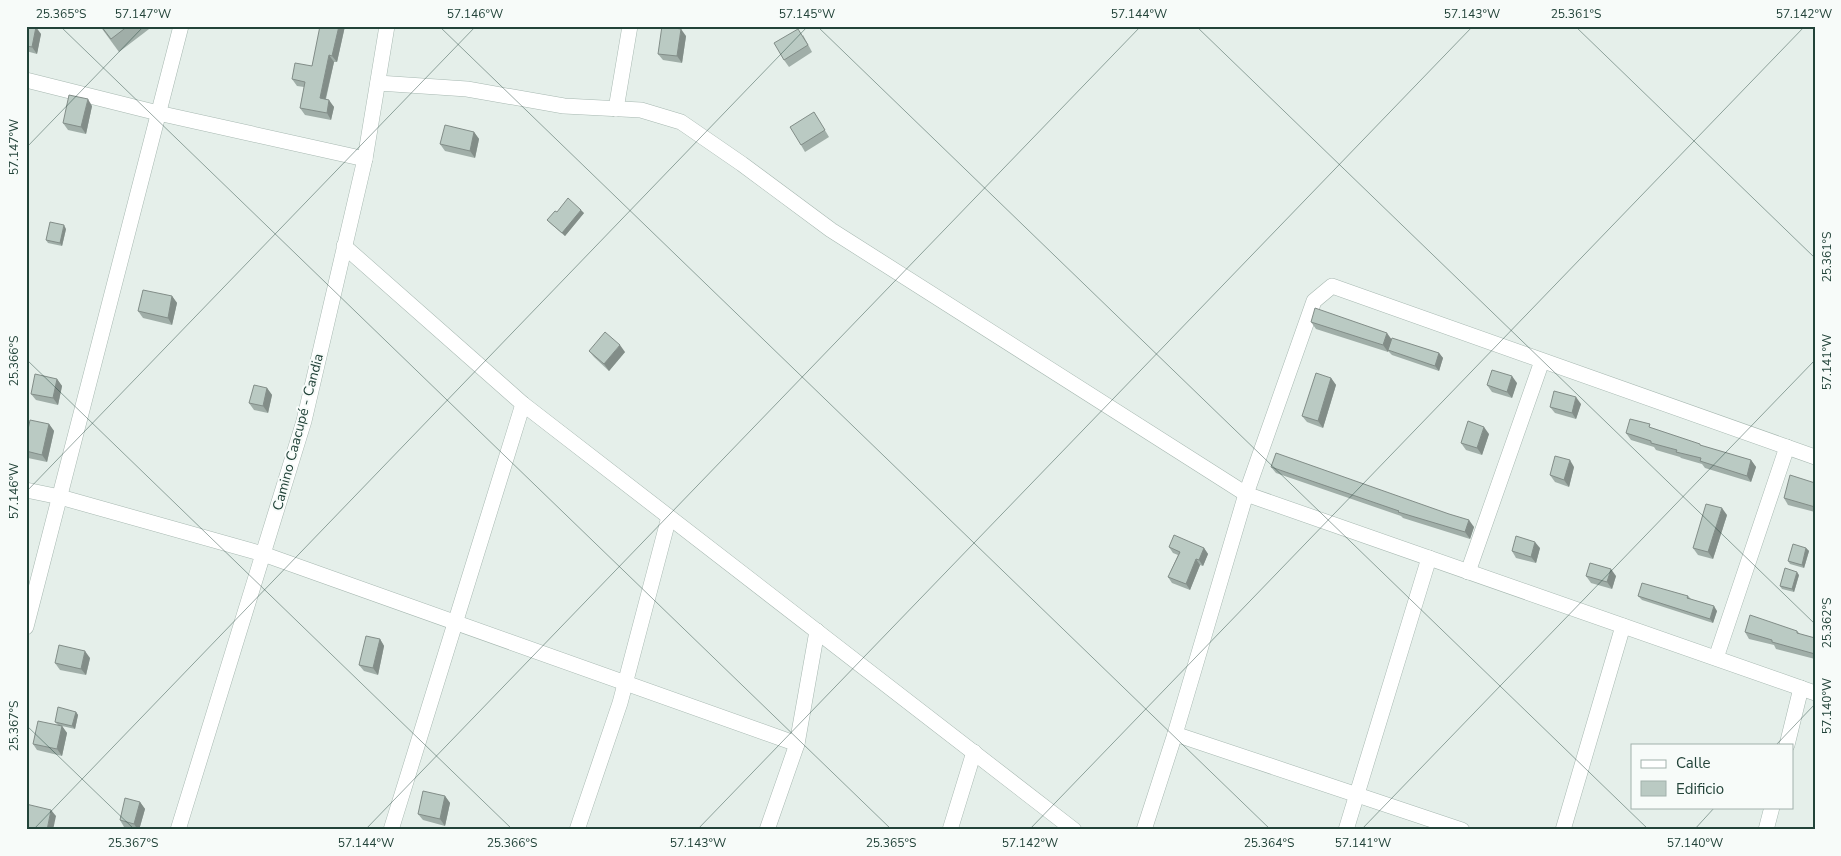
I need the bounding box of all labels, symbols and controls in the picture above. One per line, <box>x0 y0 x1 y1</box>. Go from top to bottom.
text: 25.365°S <box>36 6 86 22</box>
text: 57.147°W <box>115 6 171 22</box>
text: 57.146°W <box>447 6 503 22</box>
text: 57.145°W <box>779 6 835 22</box>
text: 57.144°W <box>1111 6 1167 22</box>
text: 57.143°W <box>1444 6 1500 22</box>
text: 25.361°S <box>1551 6 1601 22</box>
text: 57.142°W <box>1776 6 1832 22</box>
text: 57.147°W <box>6 119 22 175</box>
text: 25.361°S <box>1819 232 1835 282</box>
text: 57.141°W <box>1819 334 1835 390</box>
text: 25.366°S <box>6 336 22 386</box>
street label: Camino Caacupé - Candia <box>268 351 328 513</box>
text: 57.146°W <box>6 463 22 519</box>
text: 25.362°S <box>1819 598 1835 648</box>
text: 57.140°W <box>1819 678 1835 734</box>
text: 25.367°S <box>6 701 22 751</box>
legend <box>1631 744 1794 808</box>
text: Calle <box>1676 753 1711 773</box>
text: Edificio <box>1676 779 1724 799</box>
text: 25.367°S <box>108 835 158 851</box>
text: 57.144°W <box>338 835 394 851</box>
text: 25.366°S <box>487 835 537 851</box>
text: 57.143°W <box>670 835 726 851</box>
text: 25.365°S <box>866 835 916 851</box>
text: 57.142°W <box>1002 835 1058 851</box>
text: 25.364°S <box>1244 835 1294 851</box>
text: 57.141°W <box>1335 835 1391 851</box>
text: 57.140°W <box>1667 835 1723 851</box>

